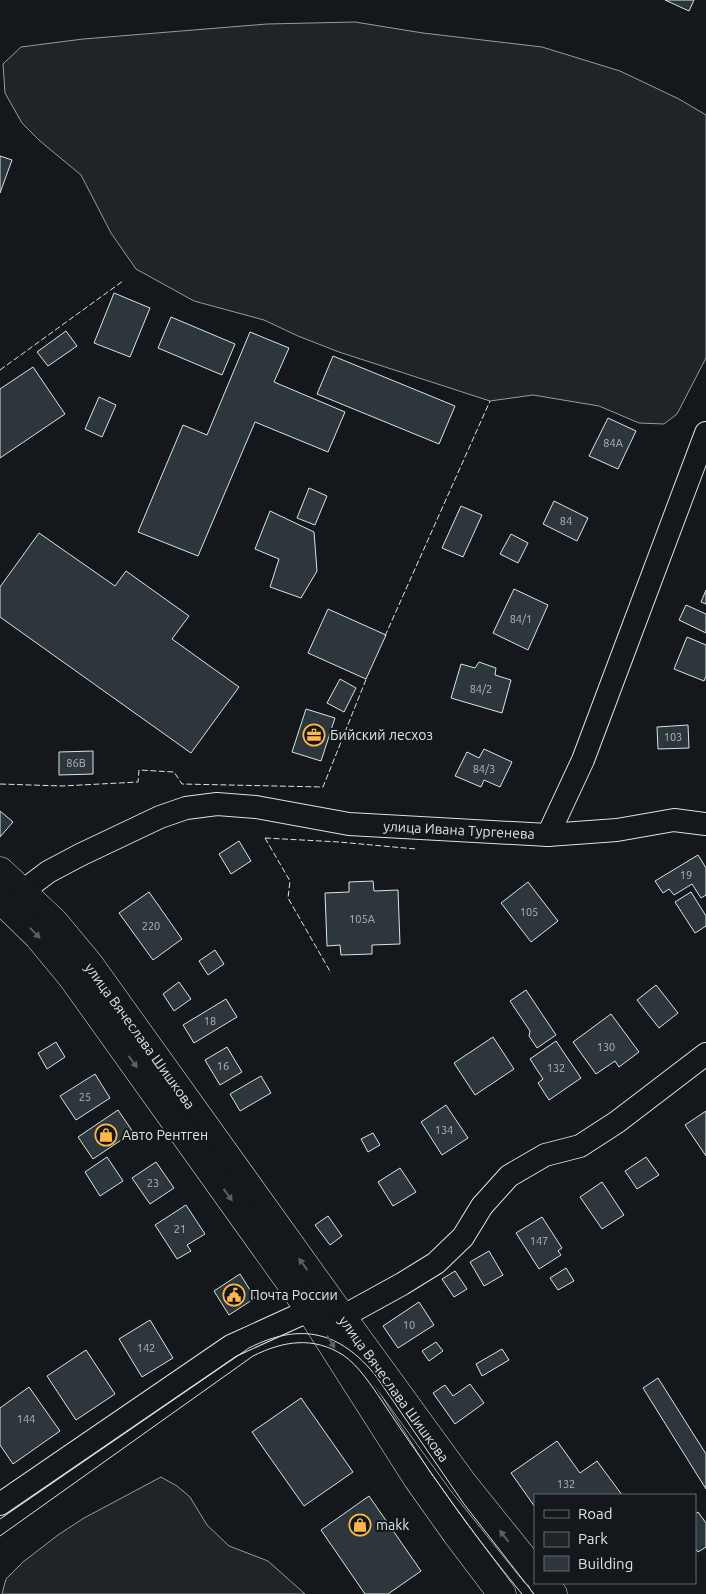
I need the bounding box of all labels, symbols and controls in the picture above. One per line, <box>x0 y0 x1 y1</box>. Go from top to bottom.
house number: 84А <box>603 437 624 449</box>
house number: 84 <box>560 515 572 527</box>
house number: 84/1 <box>510 613 532 625</box>
house number: 84/2 <box>470 683 492 695</box>
office icon: Бийский лесхоз <box>302 723 326 747</box>
place label: Бийский лесхоз <box>330 727 433 743</box>
house number: 103 <box>664 731 682 743</box>
house number: 86В <box>66 757 86 769</box>
house number: 84/3 <box>473 763 495 775</box>
street label: улица Ивана Тургенева <box>383 818 535 842</box>
house number: 19 <box>680 869 692 881</box>
house number: 105 <box>520 906 538 918</box>
house number: 105А <box>349 913 376 925</box>
house number: 220 <box>142 920 160 932</box>
one-way arrow <box>29 927 41 939</box>
street label: улица Вячеслава Шишкова <box>82 960 198 1112</box>
house number: 18 <box>204 1015 216 1027</box>
house number: 130 <box>597 1041 615 1053</box>
one-way arrow <box>128 1055 138 1069</box>
house number: 16 <box>217 1060 229 1072</box>
house number: 132 <box>547 1062 565 1074</box>
house number: 25 <box>79 1091 91 1103</box>
shop icon: Авто Рентген <box>94 1123 118 1147</box>
house number: 134 <box>435 1124 453 1136</box>
place label: Авто Рентген <box>122 1127 208 1143</box>
house number: 23 <box>147 1177 159 1189</box>
one-way arrow <box>223 1188 233 1201</box>
house number: 21 <box>174 1223 186 1235</box>
house number: 147 <box>530 1235 548 1247</box>
one-way arrow <box>298 1257 308 1270</box>
public building icon: Почта России <box>222 1283 246 1307</box>
place label: Почта России <box>250 1287 338 1303</box>
street label: улица Вячеслава Шишкова <box>336 1313 452 1465</box>
house number: 10 <box>403 1319 415 1331</box>
one-way arrow <box>326 1336 335 1349</box>
house number: 142 <box>137 1342 155 1354</box>
house number: 144 <box>17 1413 35 1425</box>
house number: 132 <box>557 1478 575 1490</box>
legend <box>534 1494 696 1584</box>
text: Road <box>578 1505 613 1522</box>
shop icon: makk <box>348 1513 372 1537</box>
place label: makk <box>376 1517 409 1533</box>
one-way arrow <box>499 1529 509 1543</box>
text: Park <box>578 1530 608 1547</box>
text: Building <box>578 1555 633 1572</box>

